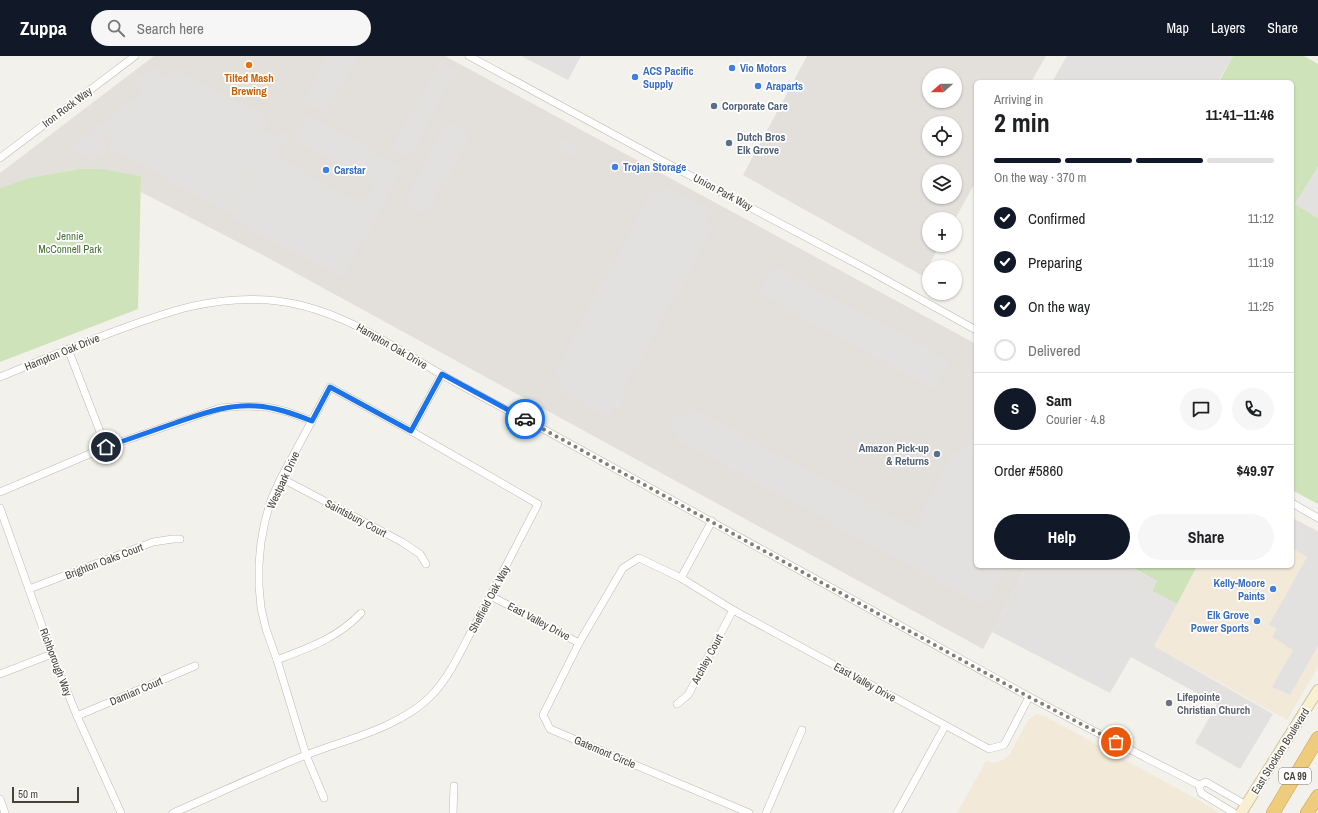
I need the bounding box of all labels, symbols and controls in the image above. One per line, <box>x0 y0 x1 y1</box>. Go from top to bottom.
search box <box>91 10 371 46</box>
text: Zuppa <box>20 15 67 41</box>
icon: search <box>105 17 127 39</box>
text: Search here <box>137 18 204 39</box>
text: Map <box>1167 19 1189 37</box>
text: Layers <box>1211 19 1245 37</box>
text: Share <box>1267 19 1298 37</box>
marker: Tilted Mash Brewing <box>244 60 254 70</box>
place label: Vio Motors <box>740 61 786 75</box>
marker: Vio Motors <box>727 63 737 73</box>
place label: ACS Pacific Supply <box>643 64 694 91</box>
north arrow <box>922 68 962 108</box>
map controls <box>922 68 962 300</box>
place label: Tilted Mash Brewing <box>224 71 274 98</box>
marker: ACS Pacific Supply <box>630 72 640 82</box>
place label: Araparts <box>766 79 803 93</box>
marker: Araparts <box>753 81 763 91</box>
street label: Iron Rock Way <box>39 83 95 130</box>
text: Arriving in <box>994 91 1043 108</box>
place label: Corporate Care <box>722 99 788 113</box>
marker: Corporate Care <box>709 101 719 111</box>
text: 11:41–11:46 <box>1206 104 1274 125</box>
text: 2 min <box>994 105 1050 140</box>
button: locate <box>922 116 962 156</box>
place label: Dutch Bros Elk Grove <box>737 130 786 157</box>
marker: Dutch Bros Elk Grove <box>724 138 734 148</box>
place label: Trojan Storage <box>623 160 686 174</box>
marker: Trojan Storage <box>610 162 620 172</box>
place label: Carstar <box>334 163 366 177</box>
button: layers <box>922 164 962 204</box>
marker: Carstar <box>321 165 331 175</box>
text: On the way · 370 m <box>994 169 1086 186</box>
street label: Union Park Way <box>691 170 756 214</box>
icon: check <box>994 207 1016 229</box>
text: Confirmed <box>1028 208 1085 229</box>
text: 11:12 <box>1248 210 1274 227</box>
button: + <box>922 212 962 252</box>
park label: Jennie McConnell Park <box>38 229 102 256</box>
icon: check <box>994 251 1016 273</box>
text: Preparing <box>1028 252 1082 273</box>
text: 11:19 <box>1248 254 1274 271</box>
button: − <box>922 260 962 300</box>
icon: check <box>994 295 1016 317</box>
text: On the way <box>1028 296 1090 317</box>
text: 11:25 <box>1248 298 1274 315</box>
street label: Hampton Oak Drive <box>354 320 430 372</box>
street label: Hampton Oak Drive <box>22 331 102 373</box>
text: Delivered <box>1028 340 1081 361</box>
button: chat <box>1180 388 1222 430</box>
button: phone <box>1232 388 1274 430</box>
text: Sam <box>1046 390 1072 411</box>
text: S <box>1011 398 1019 419</box>
courier <box>505 399 545 439</box>
icon: car <box>514 408 536 430</box>
text: Courier · 4.8 <box>1046 411 1105 428</box>
pin <box>89 430 123 464</box>
icon: home <box>95 436 117 458</box>
place label: Amazon Pick-up & Returns <box>859 441 929 468</box>
street label: Westpark Drive <box>264 449 302 511</box>
marker: Amazon Pick-up & Returns <box>932 449 942 459</box>
text: Order #5860 <box>994 460 1063 481</box>
text: $49.97 <box>1236 460 1274 481</box>
street label: Saintsbury Court <box>323 496 390 540</box>
button: Help <box>994 514 1130 560</box>
button: Share <box>1138 514 1274 560</box>
street label: Brighton Oaks Court <box>63 540 145 582</box>
street label: Sheffield Oak Way <box>465 562 513 635</box>
place label: Kelly-Moore Paints <box>1213 576 1265 603</box>
marker: Kelly-Moore Paints <box>1268 584 1278 594</box>
street label: East Valley Drive <box>505 599 573 643</box>
place label: Elk Grove Power Sports <box>1191 608 1249 635</box>
marker: Elk Grove Power Sports <box>1252 616 1262 626</box>
street label: Richborough Way <box>37 626 76 699</box>
street label: Archley Court <box>688 631 726 687</box>
street label: East Valley Drive <box>832 659 898 705</box>
street label: Damian Court <box>107 673 165 708</box>
place label: Lifepointe Christian Church <box>1177 690 1250 717</box>
marker: Lifepointe Christian Church <box>1164 698 1174 708</box>
street label: East Stockton Boulevard <box>1248 705 1312 797</box>
pin <box>1099 725 1133 759</box>
icon: bag <box>1105 731 1127 753</box>
street label: Gatemont Circle <box>572 733 638 771</box>
road number: CA 99 <box>1279 768 1311 784</box>
scale bar <box>12 785 79 804</box>
text: 50 m <box>18 787 38 801</box>

